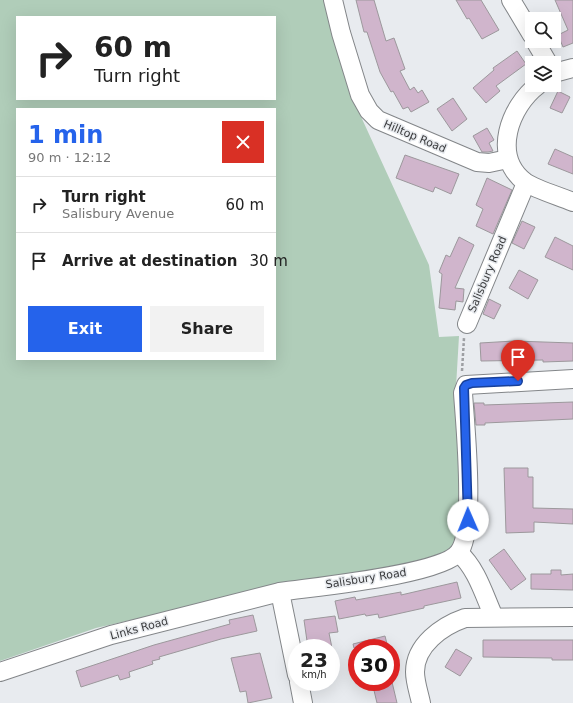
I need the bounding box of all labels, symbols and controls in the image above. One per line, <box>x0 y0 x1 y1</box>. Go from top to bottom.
map controls <box>525 12 561 92</box>
button: search <box>525 12 561 48</box>
text: 60 m <box>94 31 172 64</box>
icon: right <box>28 32 80 84</box>
button: layers <box>525 56 561 92</box>
text: Turn right <box>94 65 180 86</box>
street label: Hilltop Road <box>382 117 448 155</box>
text: 1 min <box>28 121 103 149</box>
button: close <box>222 121 264 163</box>
text: 90 m · 12:12 <box>28 150 111 165</box>
text: Turn right <box>62 188 146 206</box>
icon: right <box>28 194 50 216</box>
text: 60 m <box>226 196 264 214</box>
text: Salisbury Avenue <box>62 206 174 221</box>
street label: Salisbury Road <box>466 234 509 314</box>
icon: arrive <box>28 250 50 272</box>
text: Arrive at destination <box>62 252 237 270</box>
text: 30 m <box>249 252 288 270</box>
button: Exit <box>28 306 142 352</box>
button: Share <box>150 306 264 352</box>
pin <box>501 340 535 381</box>
icon: arrive <box>507 346 529 368</box>
position arrow <box>447 499 489 541</box>
street label: Salisbury Road <box>325 566 407 591</box>
street label: Links Road <box>109 615 169 642</box>
speed limit sign: 30 <box>348 639 400 691</box>
text: 23 <box>300 648 328 672</box>
text: km/h <box>301 669 327 680</box>

